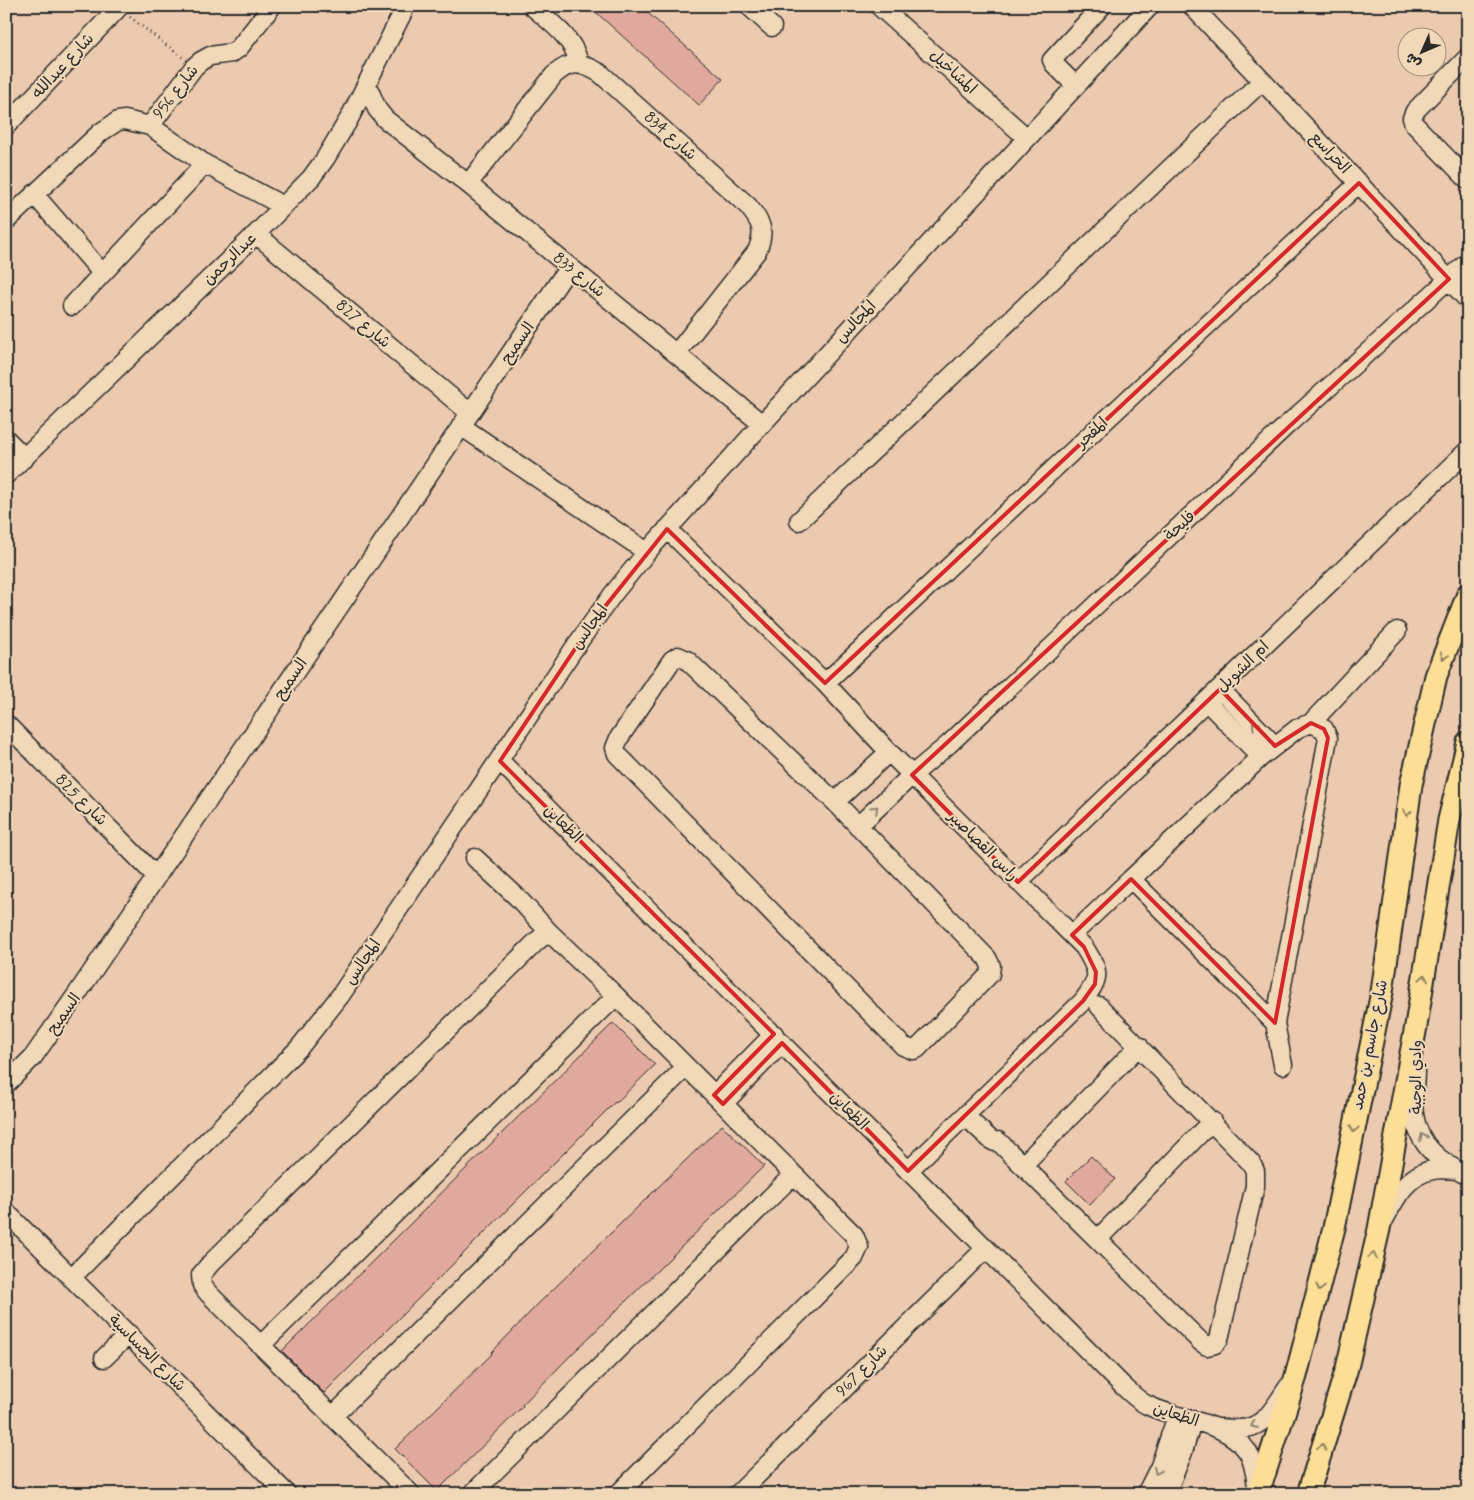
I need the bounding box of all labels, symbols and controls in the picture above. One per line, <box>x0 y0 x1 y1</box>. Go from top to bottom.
north arrow <box>1396 28 1446 78</box>
street label: شارع عبدالله <box>27 29 99 103</box>
street label: المشاخيل <box>925 45 981 99</box>
text: ش <box>1402 49 1425 72</box>
street label: شارع 956 <box>148 61 204 123</box>
street label: شارع 834 <box>639 107 701 165</box>
street label: الخراسع <box>1305 127 1355 179</box>
street label: عبدالرحمن <box>199 228 261 290</box>
street label: شارع 833 <box>549 248 609 302</box>
street label: شارع 827 <box>331 295 395 353</box>
street label: المجالس <box>831 296 881 348</box>
street label: السميح <box>496 318 540 368</box>
street label: المفجر <box>1070 413 1113 455</box>
street label: فليحة <box>1160 506 1200 546</box>
street label: المجالس <box>567 600 613 654</box>
street label: ام الشويل <box>1212 637 1275 698</box>
one-way arrow <box>1440 651 1450 659</box>
street label: السميح <box>269 654 313 704</box>
one-way arrow <box>1252 722 1261 731</box>
street label: شارع 825 <box>50 769 112 831</box>
street label: الظعاين <box>539 800 587 848</box>
street label: راس القصاصير <box>942 805 1023 886</box>
one-way arrow <box>870 806 879 815</box>
one-way arrow <box>1402 810 1413 818</box>
street label: المجالس <box>340 935 386 989</box>
one-way arrow <box>1418 973 1428 982</box>
street label: شارع جاسم بن حمد <box>1347 978 1394 1112</box>
street label: السميح <box>42 989 86 1039</box>
street label: وادي الوجبة <box>1406 1040 1427 1114</box>
street label: الظعاين <box>825 1087 873 1135</box>
one-way arrow <box>1349 1124 1360 1133</box>
one-way arrow <box>1419 1134 1429 1143</box>
one-way arrow <box>1367 1252 1378 1261</box>
one-way arrow <box>1315 1283 1326 1292</box>
street label: شارع الجساسية <box>104 1310 190 1396</box>
street label: شارع 967 <box>832 1341 892 1401</box>
street label: الظعاين <box>1150 1398 1202 1432</box>
one-way arrow <box>1250 1418 1259 1428</box>
one-way arrow <box>1317 1444 1327 1452</box>
one-way arrow <box>1153 1466 1163 1475</box>

